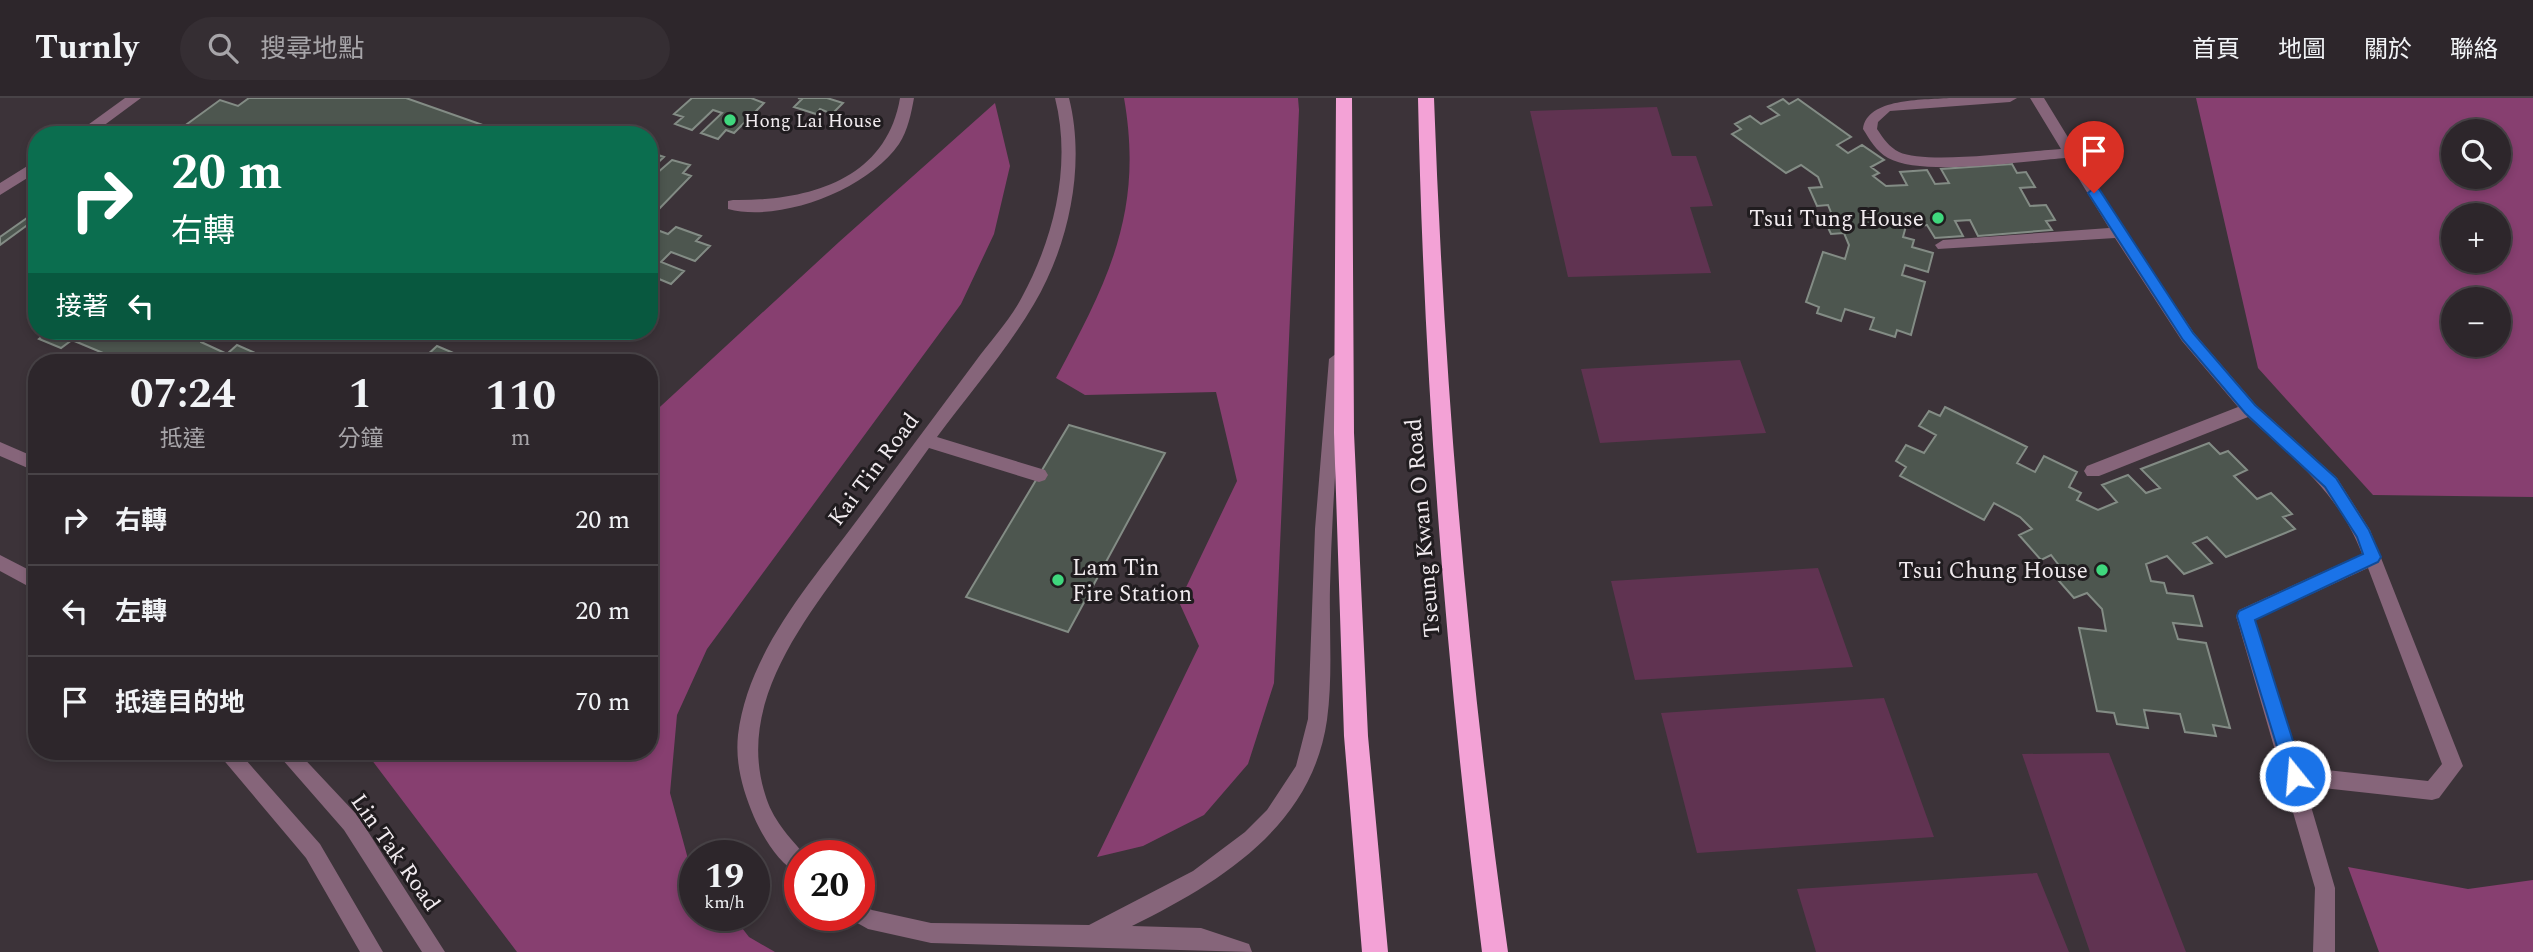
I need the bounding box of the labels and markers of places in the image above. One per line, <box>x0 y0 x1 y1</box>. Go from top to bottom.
place label: Hong Lai House <box>744 107 881 136</box>
marker: Hong Lai House <box>722 112 738 128</box>
pin <box>2064 121 2124 193</box>
place label: Tsui Tung House <box>1749 202 1924 237</box>
marker: Tsui Tung House <box>1930 210 1946 226</box>
place label: Lam Tin Fire Station <box>1072 551 1192 612</box>
place label: Tsui Chung House <box>1898 554 2088 589</box>
marker: Tsui Chung House <box>2094 562 2110 578</box>
marker: Lam Tin Fire Station <box>1050 572 1066 588</box>

